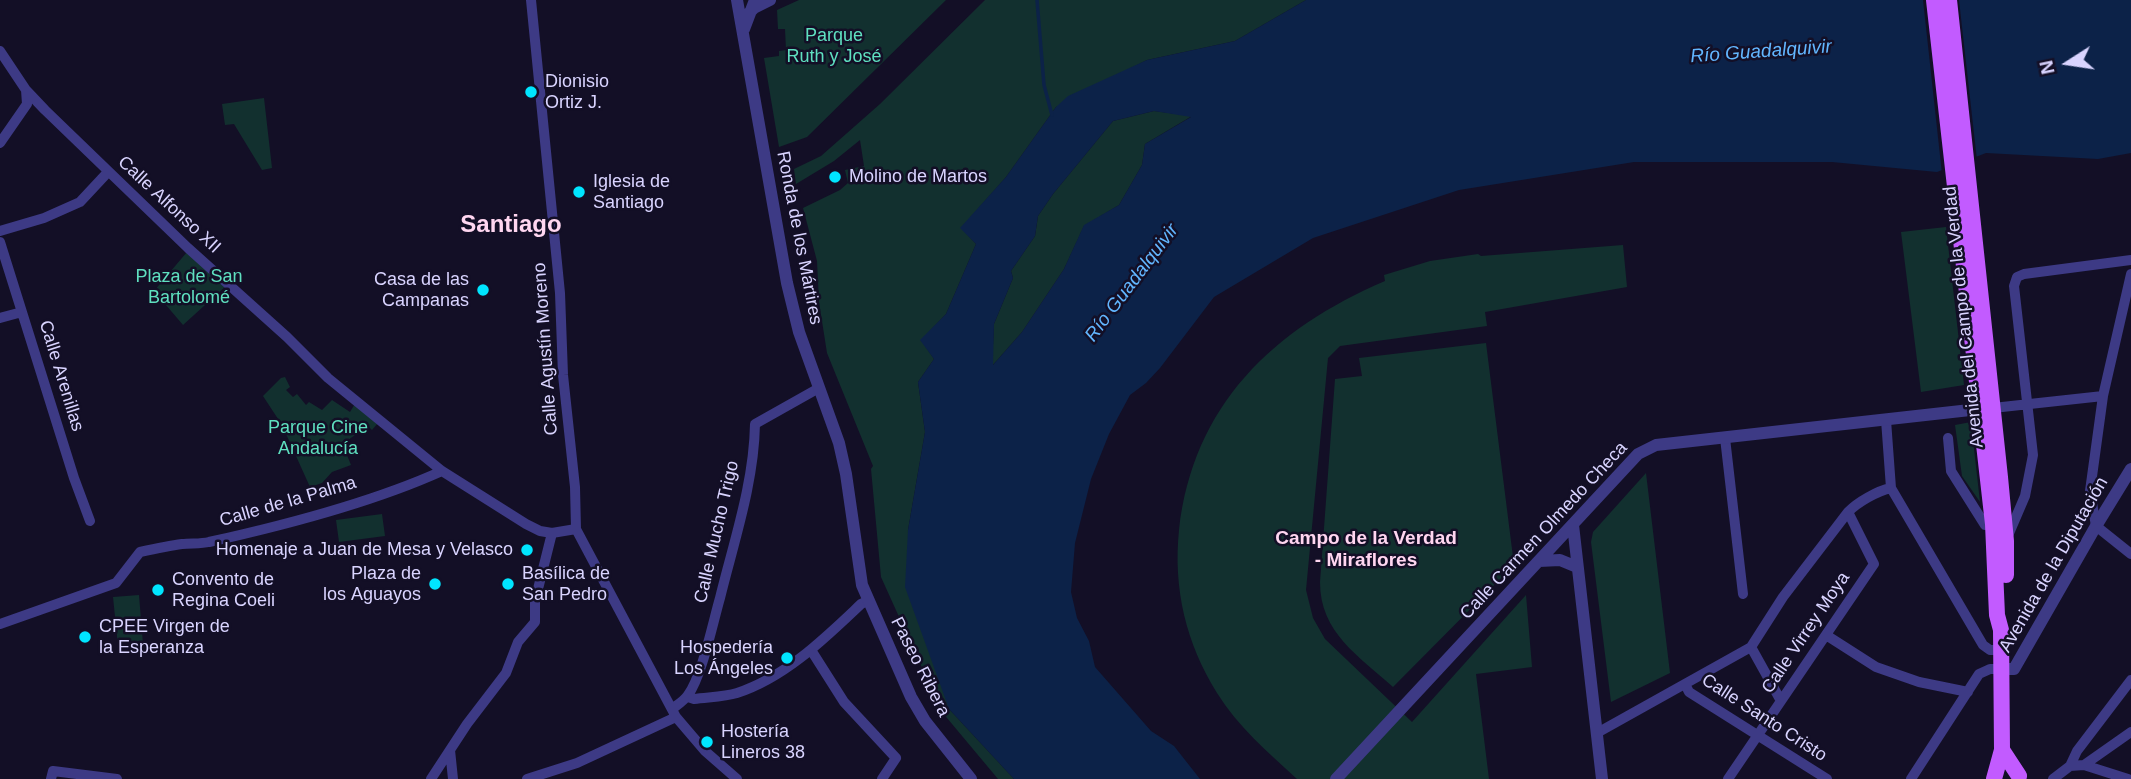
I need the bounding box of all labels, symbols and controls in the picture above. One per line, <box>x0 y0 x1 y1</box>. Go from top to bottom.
park label: Parque Ruth y José <box>786 25 882 68</box>
north arrow <box>2033 28 2103 98</box>
water label: Río Guadalquivir <box>1690 36 1832 68</box>
text: N <box>2035 59 2059 76</box>
place label: Dionisio Ortiz J. <box>545 71 609 114</box>
marker: Dionisio Ortiz J. <box>523 84 539 100</box>
street label: Ronda de los Mártires <box>772 150 826 326</box>
street label: Calle Alfonso XII <box>113 152 225 258</box>
place label: Molino de Martos <box>849 166 987 188</box>
marker: Molino de Martos <box>827 169 843 185</box>
place label: Iglesia de Santiago <box>593 171 670 214</box>
marker: Iglesia de Santiago <box>571 184 587 200</box>
street label: Avenida del Campo de la Verdad <box>1940 185 1988 449</box>
district label: Santiago <box>460 211 562 239</box>
water label: Río Guadalquivir <box>1080 220 1184 346</box>
street label: Calle Agustín Moreno <box>529 262 563 436</box>
park label: Plaza de San Bartolomé <box>135 266 243 308</box>
place label: Casa de las Campanas <box>374 269 469 312</box>
marker: Casa de las Campanas <box>475 282 491 298</box>
street label: Calle Arenillas <box>34 318 88 434</box>
park label: Parque Cine Andalucía <box>268 417 368 460</box>
street label: Calle Carmen Olmedo Checa <box>1456 438 1632 624</box>
street label: Calle Mucho Trigo <box>690 459 744 605</box>
street label: Calle de la Palma <box>217 472 359 532</box>
street label: Avenida de la Diputación <box>1995 474 2113 656</box>
district label: Campo de la Verdad - Miraflores <box>1275 528 1457 572</box>
place label: Homenaje a Juan de Mesa y Velasco <box>216 539 513 561</box>
marker: Homenaje a Juan de Mesa y Velasco <box>519 542 535 558</box>
place label: Plaza de los Aguayos <box>323 563 421 606</box>
place label: Basílica de San Pedro <box>522 563 610 606</box>
street label: Calle Virrey Moya <box>1757 568 1855 698</box>
place label: Convento de Regina Coeli <box>172 569 275 612</box>
marker: Plaza de los Aguayos <box>427 576 443 592</box>
marker: Basílica de San Pedro <box>500 576 516 592</box>
marker: Convento de Regina Coeli <box>150 582 166 598</box>
street label: Paseo Ribera <box>886 614 954 720</box>
place label: CPEE Virgen de la Esperanza <box>99 616 230 658</box>
marker: CPEE Virgen de la Esperanza <box>77 629 93 645</box>
place label: Hospedería Los Ángeles <box>674 637 773 680</box>
marker: Hospedería Los Ángeles <box>779 650 795 666</box>
street label: Calle Santo Cristo <box>1697 669 1831 767</box>
place label: Hostería Lineros 38 <box>721 721 805 764</box>
marker: Hostería Lineros 38 <box>699 734 715 750</box>

